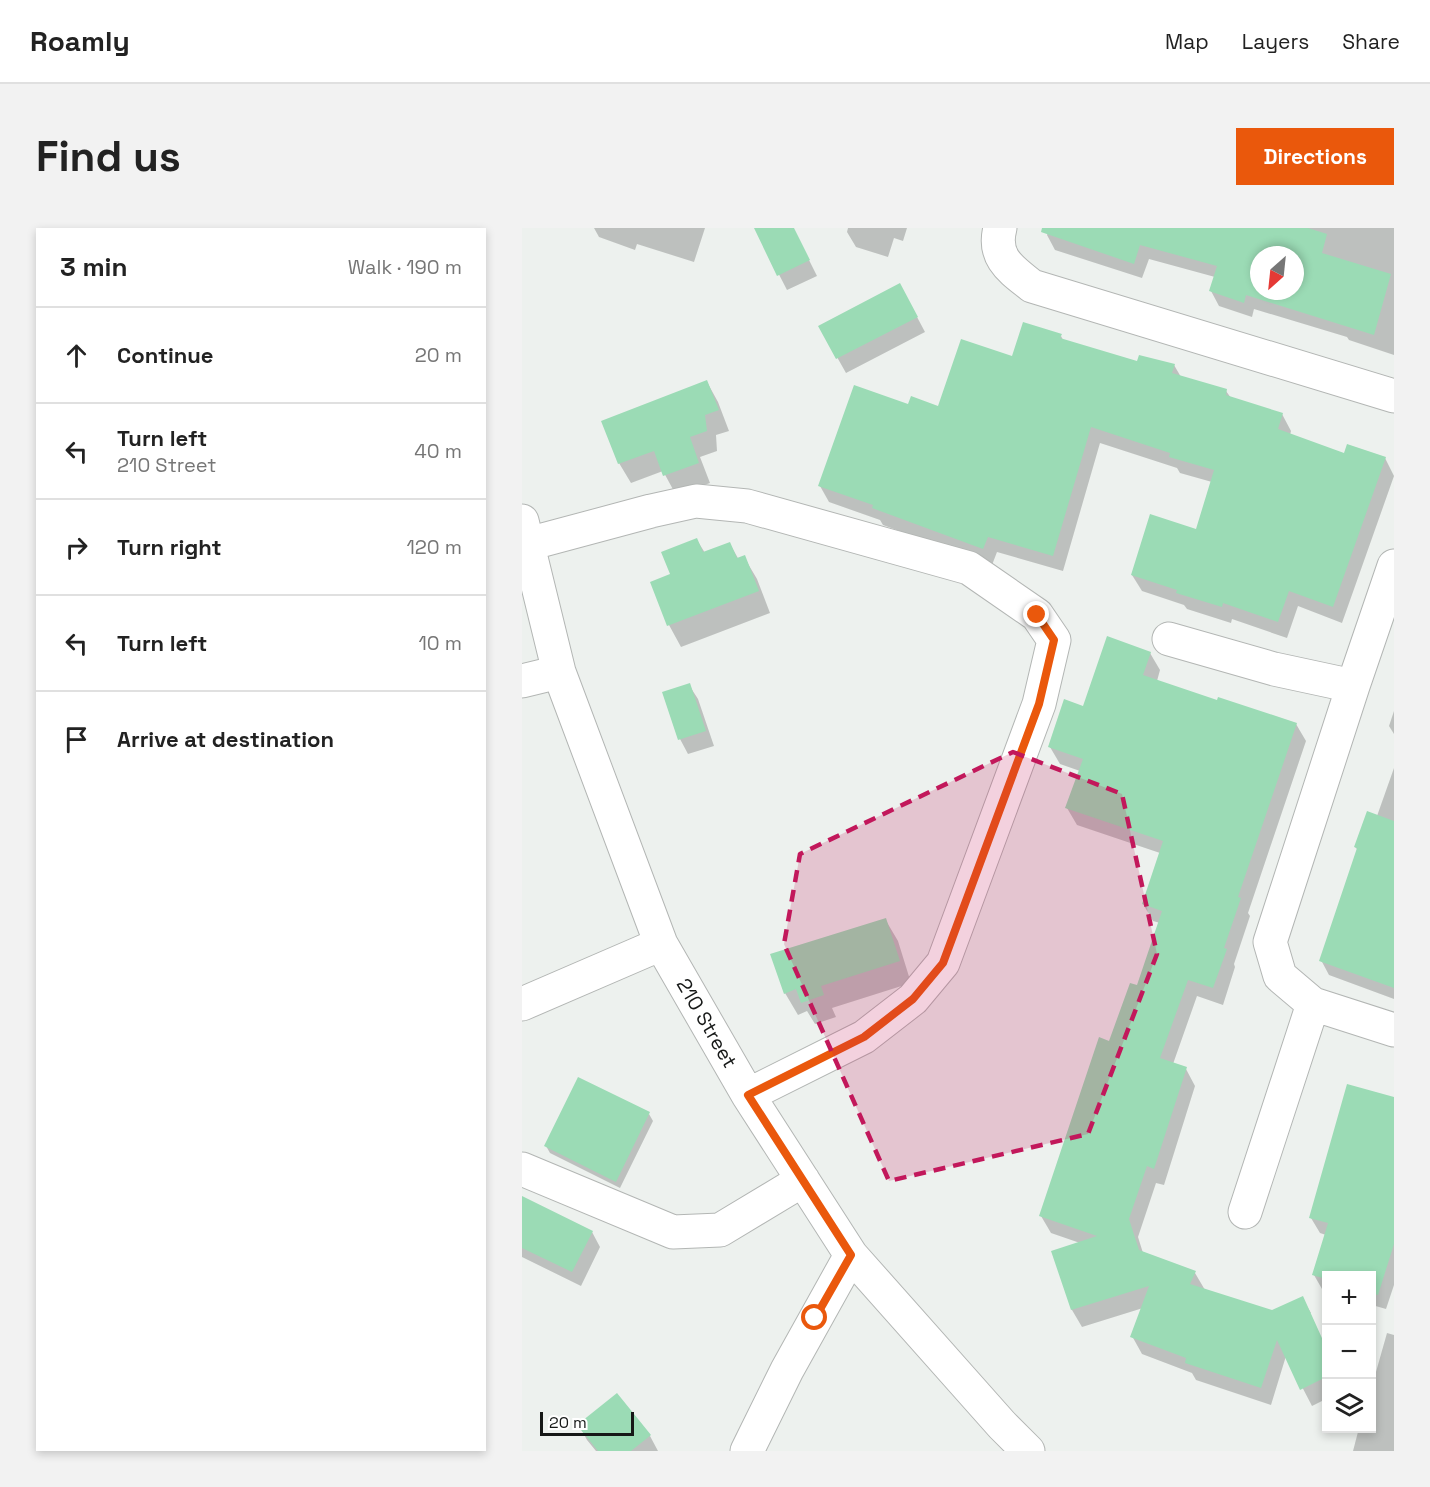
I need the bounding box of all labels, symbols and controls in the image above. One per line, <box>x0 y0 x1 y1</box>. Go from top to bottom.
text: Roamly <box>30 23 130 59</box>
text: Map <box>1165 28 1209 55</box>
text: Layers <box>1242 28 1309 55</box>
text: Share <box>1342 28 1400 55</box>
button: Directions <box>1236 128 1394 185</box>
text: Find us <box>36 130 181 183</box>
north arrow <box>1250 246 1304 300</box>
text: 3 min <box>60 250 128 284</box>
text: Walk · 190 m <box>348 254 462 280</box>
icon: ahead <box>60 339 93 372</box>
text: Continue <box>117 341 213 369</box>
text: 20 m <box>415 342 462 368</box>
text: Turn left <box>117 424 207 452</box>
icon: left <box>60 435 93 468</box>
text: 40 m <box>414 438 462 464</box>
text: 210 Street <box>117 452 217 478</box>
icon: right <box>60 531 93 564</box>
text: Turn right <box>117 533 222 561</box>
text: 120 m <box>406 534 462 560</box>
route end <box>1023 601 1049 627</box>
icon: left <box>60 627 93 660</box>
text: Turn left <box>117 629 207 657</box>
text: 10 m <box>418 630 462 656</box>
icon: arrive <box>60 723 93 756</box>
text: Arrive at destination <box>117 725 334 753</box>
street label: 210 Street <box>671 973 743 1073</box>
map controls <box>1322 1271 1376 1433</box>
button: + <box>1322 1271 1376 1325</box>
route start <box>801 1304 827 1330</box>
button: − <box>1322 1325 1376 1379</box>
button: layers <box>1322 1379 1376 1433</box>
scale bar <box>540 1409 634 1436</box>
text: 20 m <box>549 1412 587 1433</box>

